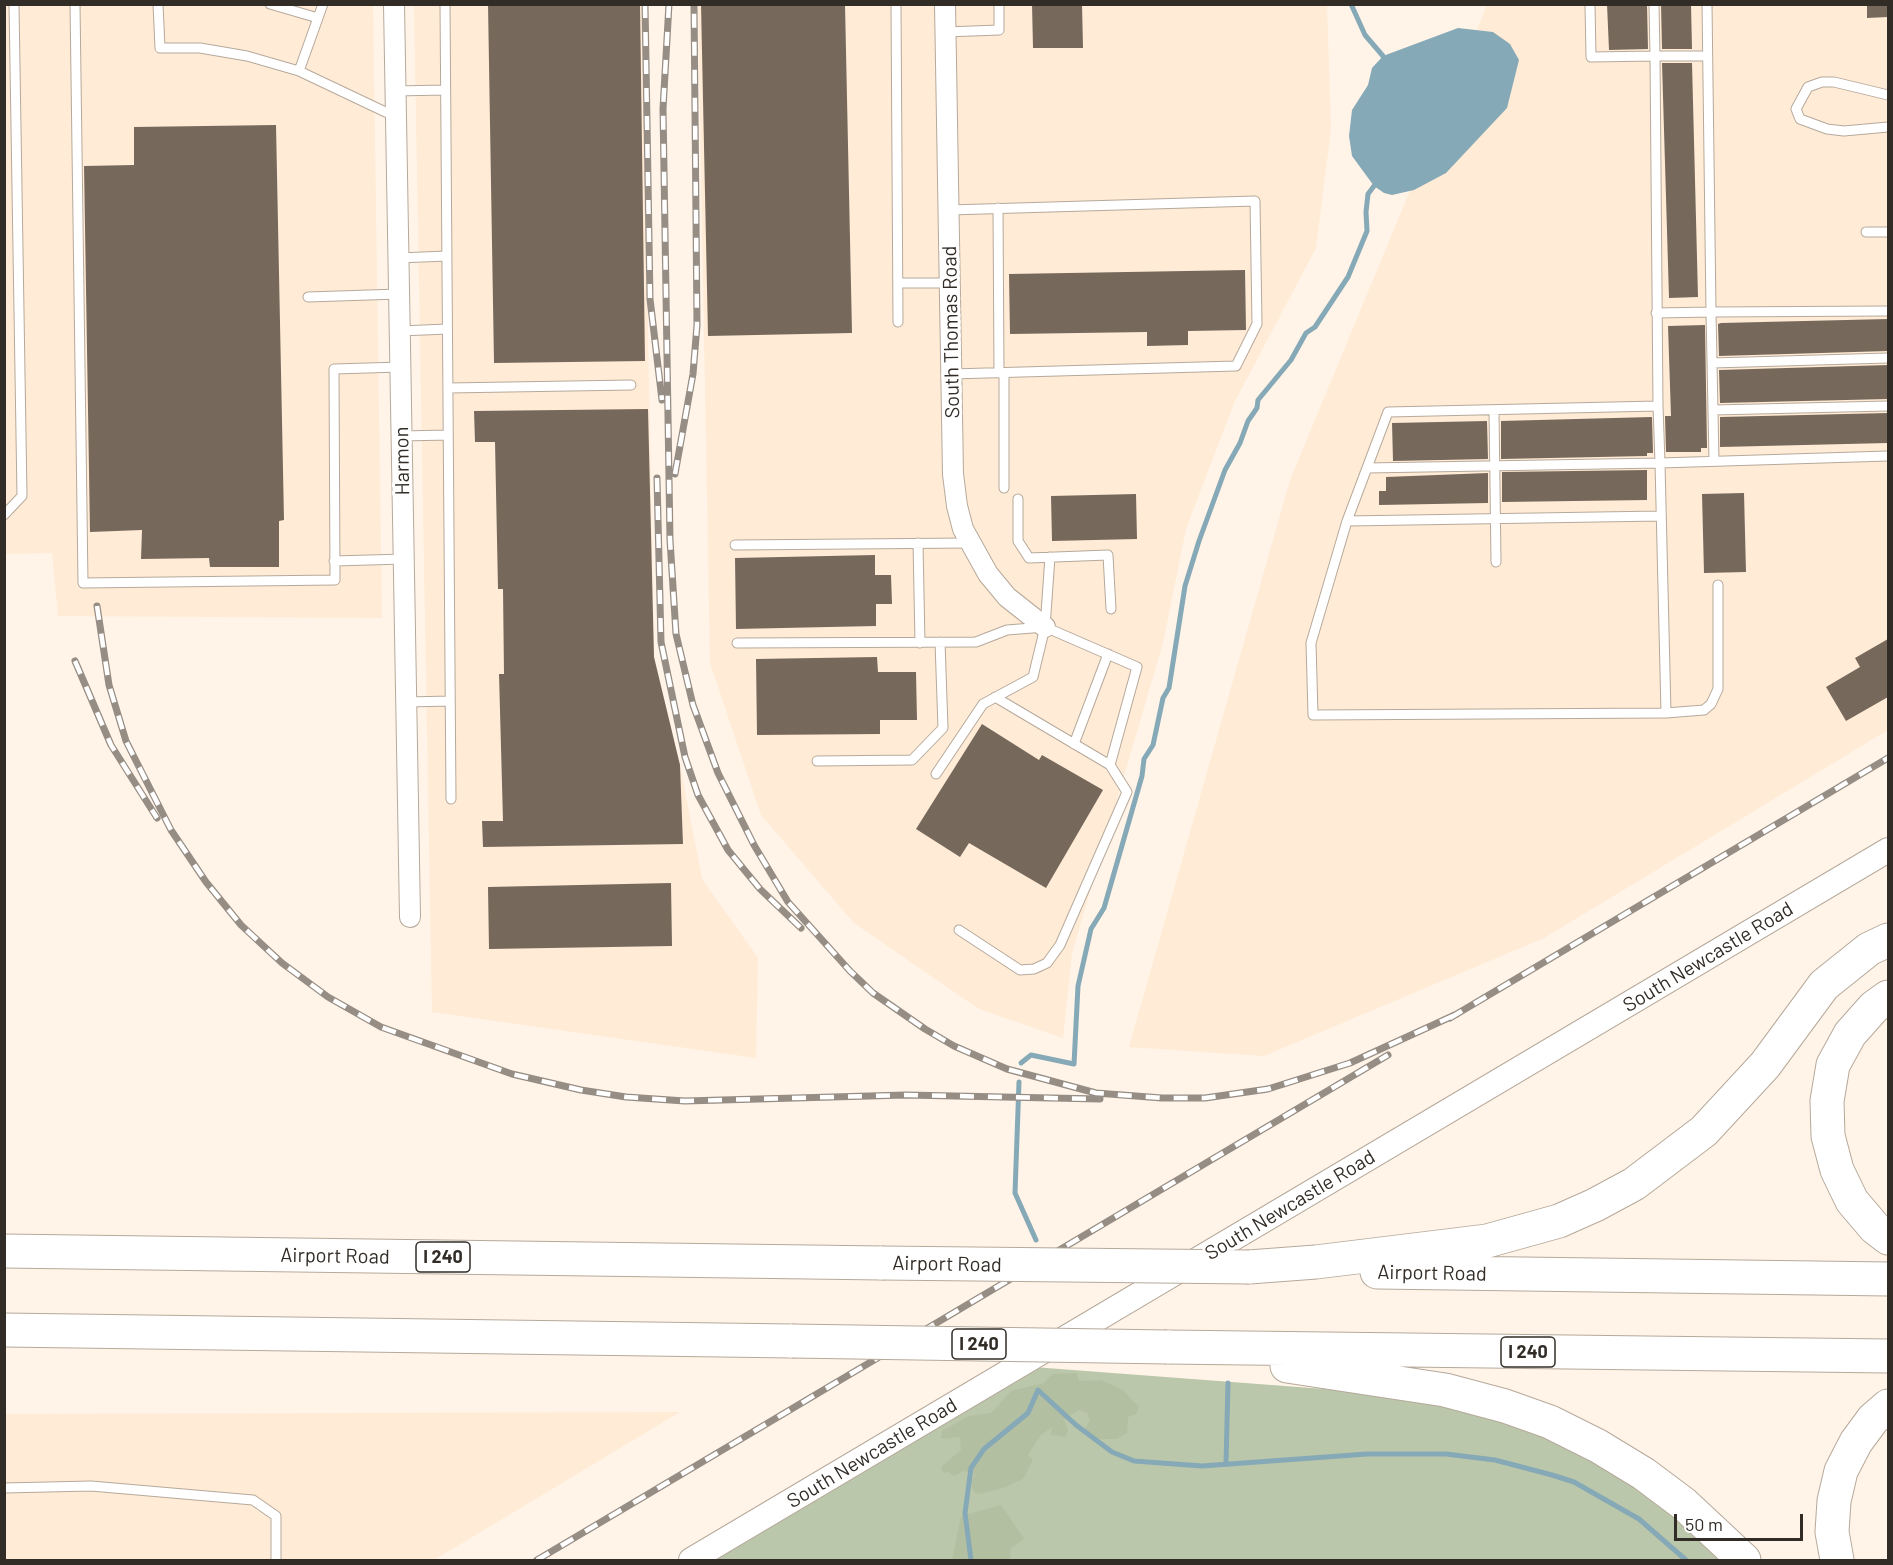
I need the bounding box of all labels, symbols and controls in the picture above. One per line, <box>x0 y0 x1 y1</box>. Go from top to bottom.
street label: South Thomas Road <box>937 245 965 419</box>
street label: Harmon <box>389 426 415 496</box>
street label: South Newcastle Road <box>1619 897 1797 1017</box>
street label: South Newcastle Road <box>1201 1145 1379 1265</box>
road number: I 240 <box>416 1242 470 1272</box>
street label: Airport Road <box>280 1243 390 1269</box>
street label: Airport Road <box>892 1251 1002 1277</box>
street label: Airport Road <box>1377 1260 1487 1286</box>
road number: I 240 <box>952 1329 1006 1359</box>
road number: I 240 <box>1501 1337 1555 1367</box>
street label: South Newcastle Road <box>783 1393 961 1513</box>
scale bar <box>1677 1502 1806 1540</box>
text: 50 m <box>1685 1513 1723 1535</box>

